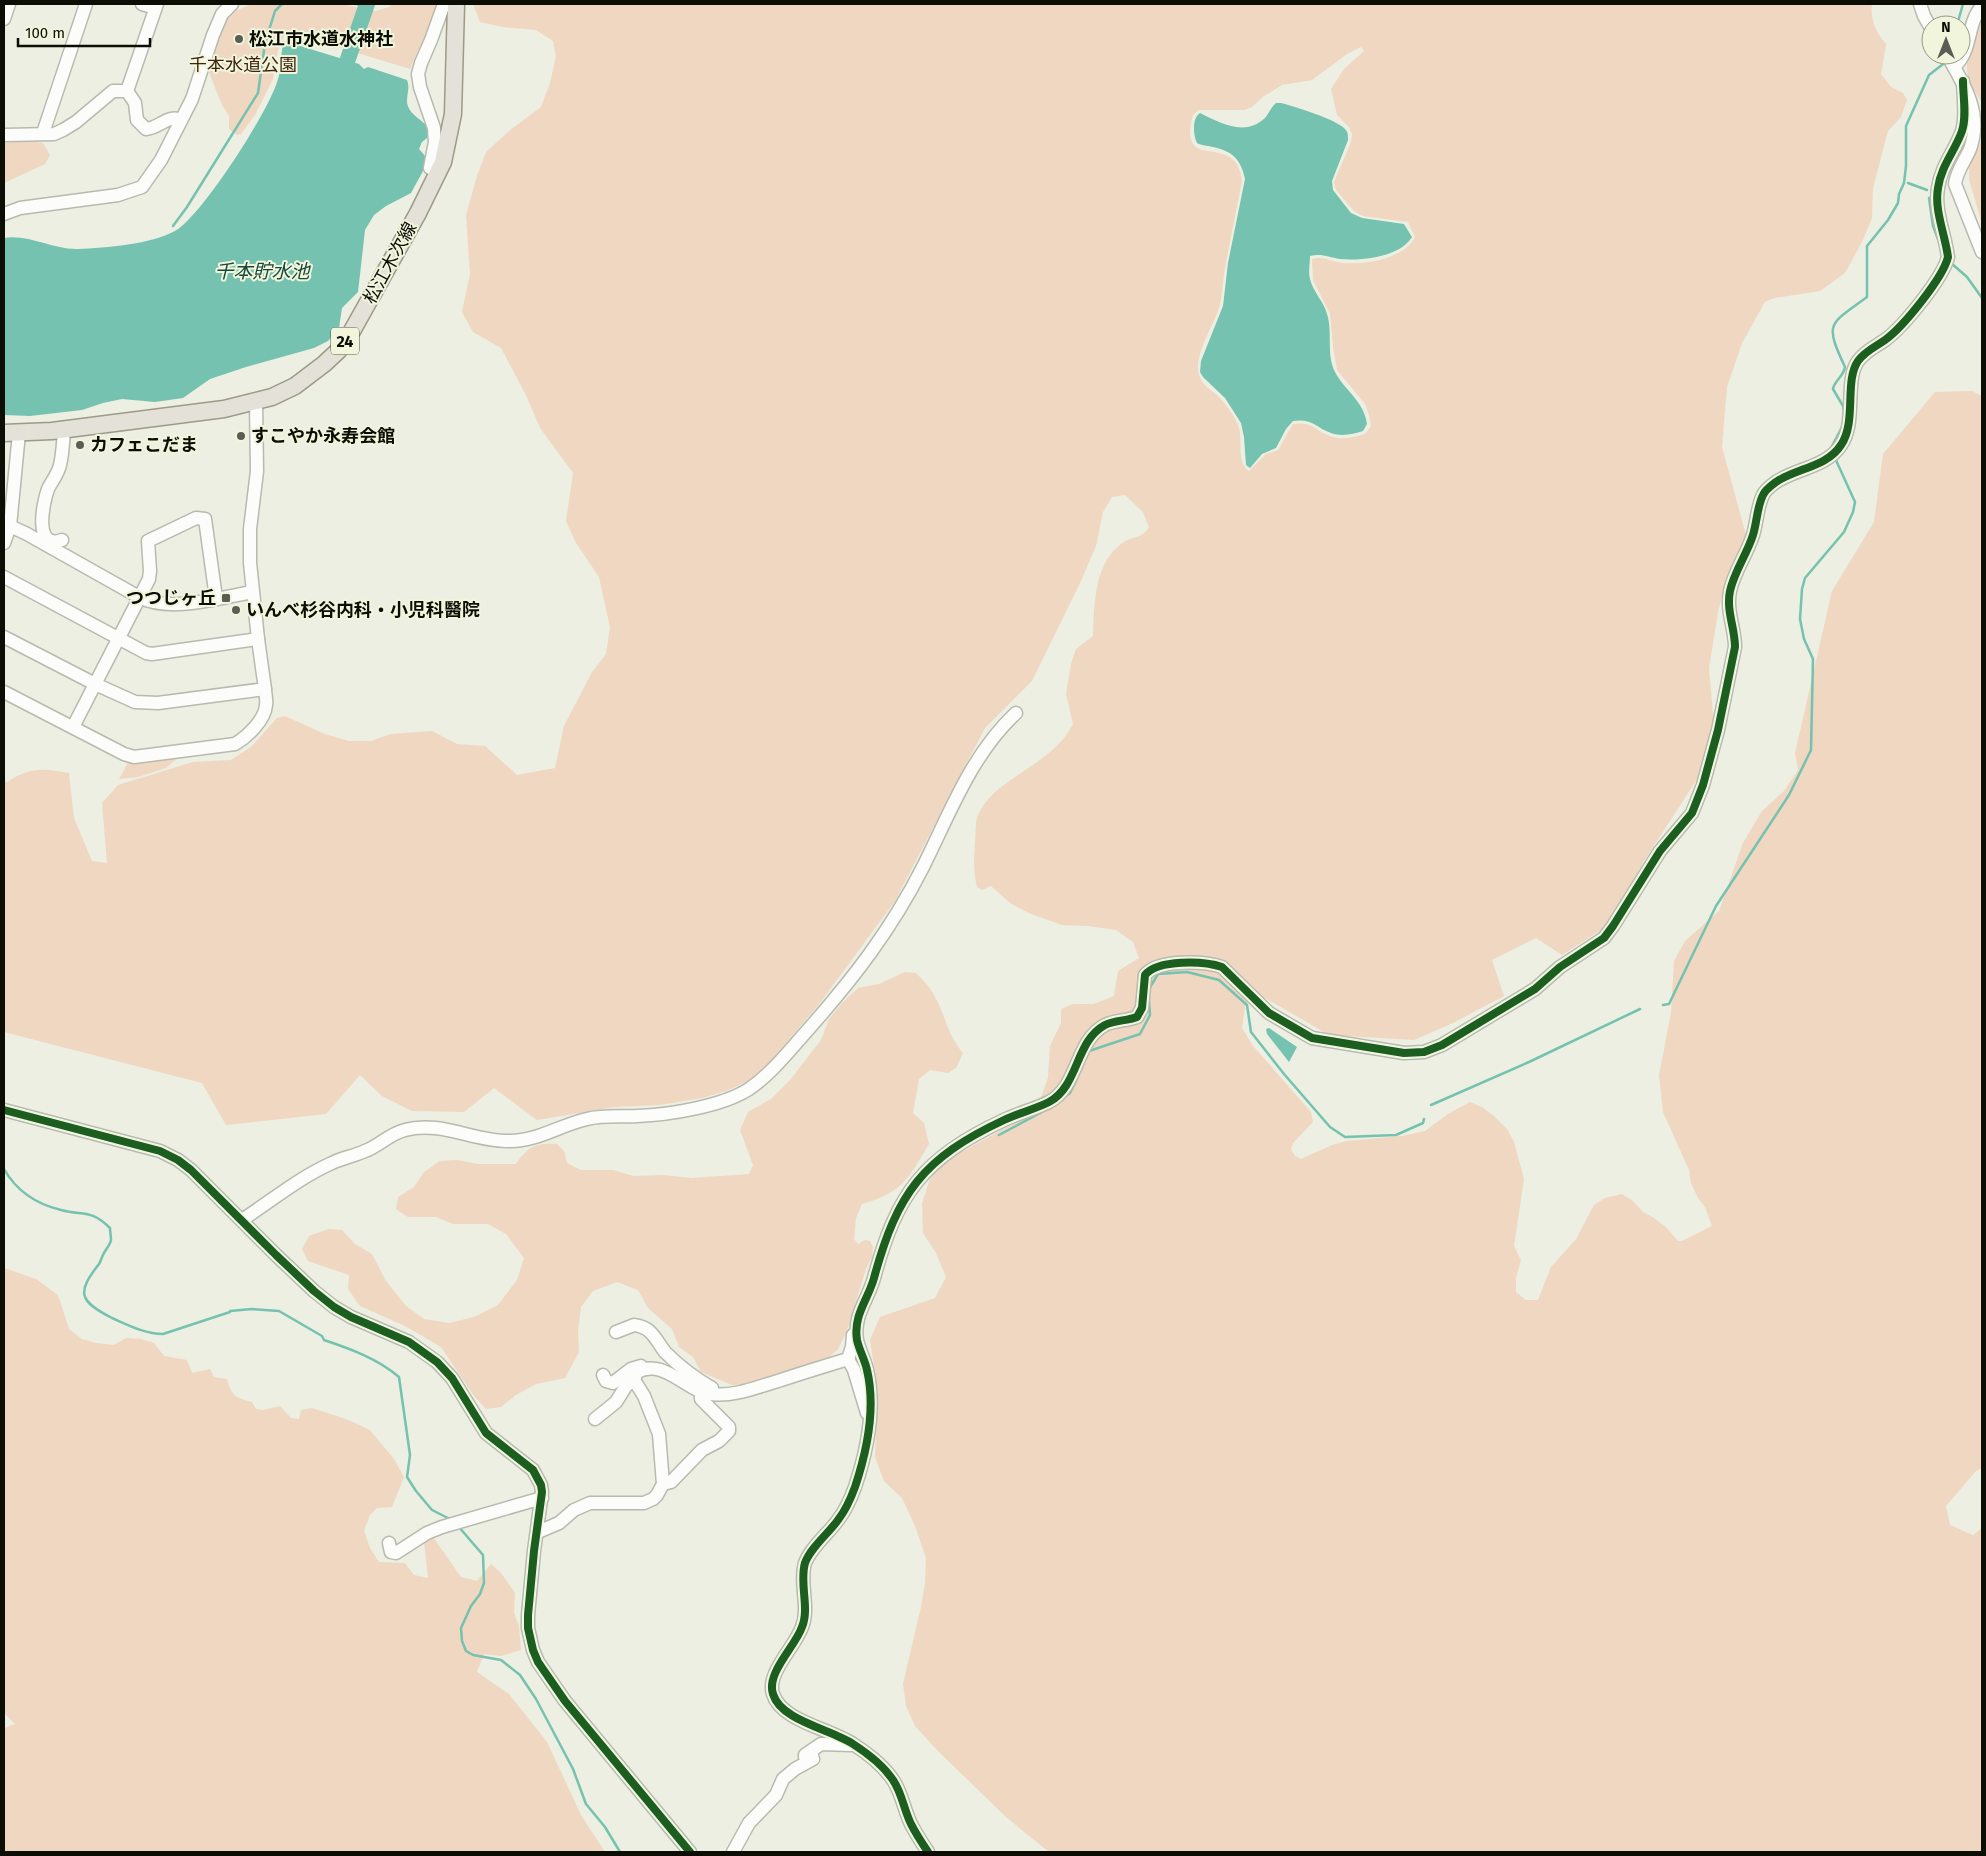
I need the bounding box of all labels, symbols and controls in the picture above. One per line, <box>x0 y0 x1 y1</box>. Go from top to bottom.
scale bar <box>18 15 150 47</box>
north arrow <box>1921 15 1971 65</box>
text: N <box>1941 19 1951 36</box>
text: 100 m <box>25 24 65 42</box>
place label: 松江市水道水神社 <box>249 28 393 50</box>
marker: 松江市水道水神社 <box>233 33 245 45</box>
park label: 千本水道公園 <box>189 54 297 76</box>
street label: 松江木次線 <box>359 218 421 308</box>
water label: 千本貯水池 <box>214 260 311 283</box>
road number: 24 <box>331 328 359 354</box>
place label: すこやか永寿会館 <box>251 425 395 447</box>
marker: すこやか永寿会館 <box>235 430 247 442</box>
place label: カフェこだま <box>90 434 198 456</box>
marker: カフェこだま <box>74 439 86 451</box>
place label: つつじヶ丘 <box>126 587 216 609</box>
marker: つつじヶ丘 <box>220 592 232 604</box>
place label: いんべ杉谷内科・小児科醫院 <box>246 599 480 621</box>
marker: いんべ杉谷内科・小児科醫院 <box>230 604 242 616</box>

